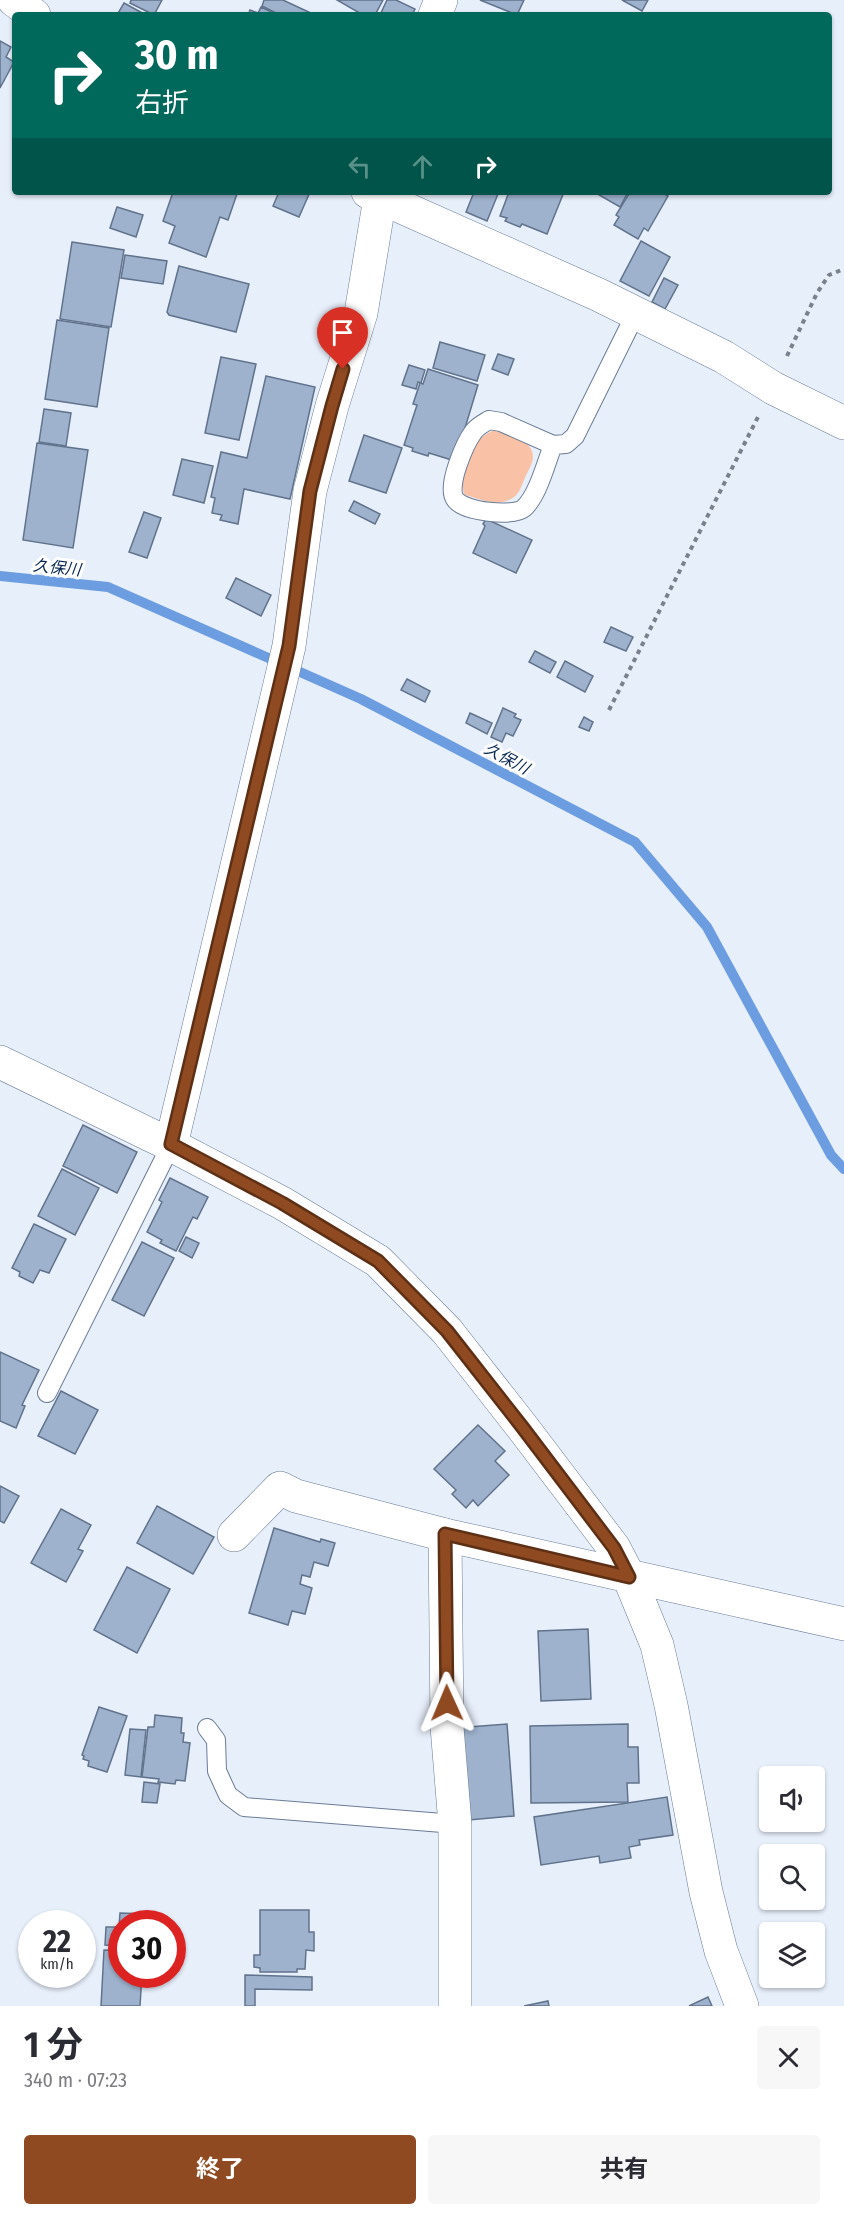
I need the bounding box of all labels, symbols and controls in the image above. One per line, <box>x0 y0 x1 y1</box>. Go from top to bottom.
text: 30 m <box>135 30 219 80</box>
icon: right <box>36 36 114 114</box>
text: 右折 <box>135 87 189 119</box>
icon: left <box>343 150 376 183</box>
icon: ahead <box>406 150 439 183</box>
icon: right <box>469 150 502 183</box>
pin <box>317 307 368 369</box>
icon: arrive <box>326 316 359 349</box>
water label: 久保川 <box>32 556 84 580</box>
water label: 久保川 <box>481 739 534 779</box>
position arrow <box>415 1671 479 1735</box>
map controls <box>759 1766 825 1988</box>
button: sound <box>759 1766 825 1832</box>
button: search <box>759 1844 825 1910</box>
speed limit sign: 30 <box>108 1910 186 1988</box>
button: layers <box>759 1922 825 1988</box>
text: 22 <box>43 1924 71 1960</box>
text: km/h <box>40 1955 74 1973</box>
text: 1 分 <box>24 2023 83 2067</box>
button: close <box>757 2026 820 2089</box>
text: 340 m · 07:23 <box>24 2068 127 2092</box>
button: 終了 <box>24 2135 416 2204</box>
button: 共有 <box>428 2135 820 2204</box>

